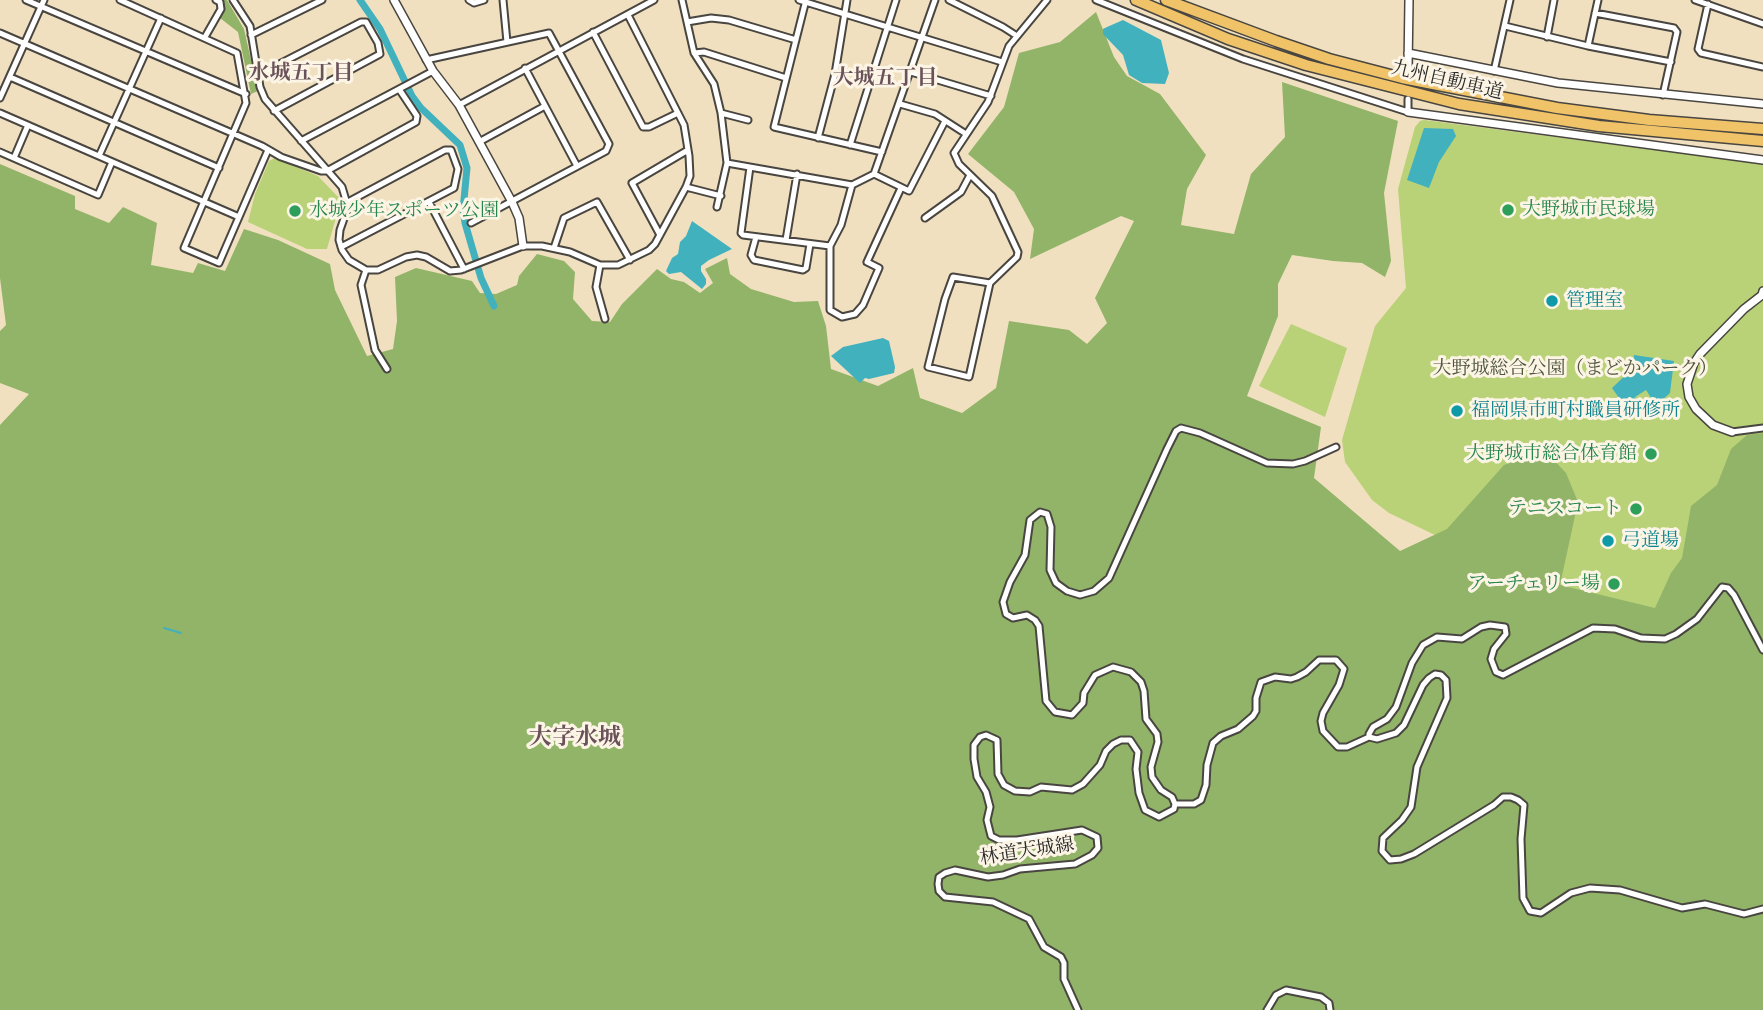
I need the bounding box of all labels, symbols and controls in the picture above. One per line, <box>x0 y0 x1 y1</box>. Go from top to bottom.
street label: 九州自動車道 <box>1389 57 1505 105</box>
district label: 水城五丁目 <box>249 61 353 87</box>
district label: 大城五丁目 <box>833 66 937 92</box>
place label: 大野城市民球場 <box>1522 199 1655 221</box>
place label: 水城少年スポーツ公園 <box>309 200 499 222</box>
marker: 大野城市民球場 <box>1500 202 1516 218</box>
marker: 水城少年スポーツ公園 <box>287 203 303 219</box>
place label: 管理室 <box>1566 290 1623 312</box>
marker: 管理室 <box>1544 293 1560 309</box>
park label: 大野城総合公園（まどかパーク） <box>1433 358 1717 380</box>
place label: 福岡県市町村職員研修所 <box>1471 400 1680 422</box>
marker: 福岡県市町村職員研修所 <box>1449 403 1465 419</box>
place label: 大野城市総合体育館 <box>1466 443 1637 465</box>
marker: 大野城市総合体育館 <box>1643 446 1659 462</box>
place label: テニスコート <box>1508 498 1622 520</box>
marker: テニスコート <box>1628 501 1644 517</box>
place label: 弓道場 <box>1622 530 1679 552</box>
marker: 弓道場 <box>1600 533 1616 549</box>
place label: アーチェリー場 <box>1468 573 1600 595</box>
marker: アーチェリー場 <box>1606 576 1622 592</box>
district label: 大字水城 <box>529 724 621 752</box>
street label: 林道大城線 <box>978 833 1076 871</box>

